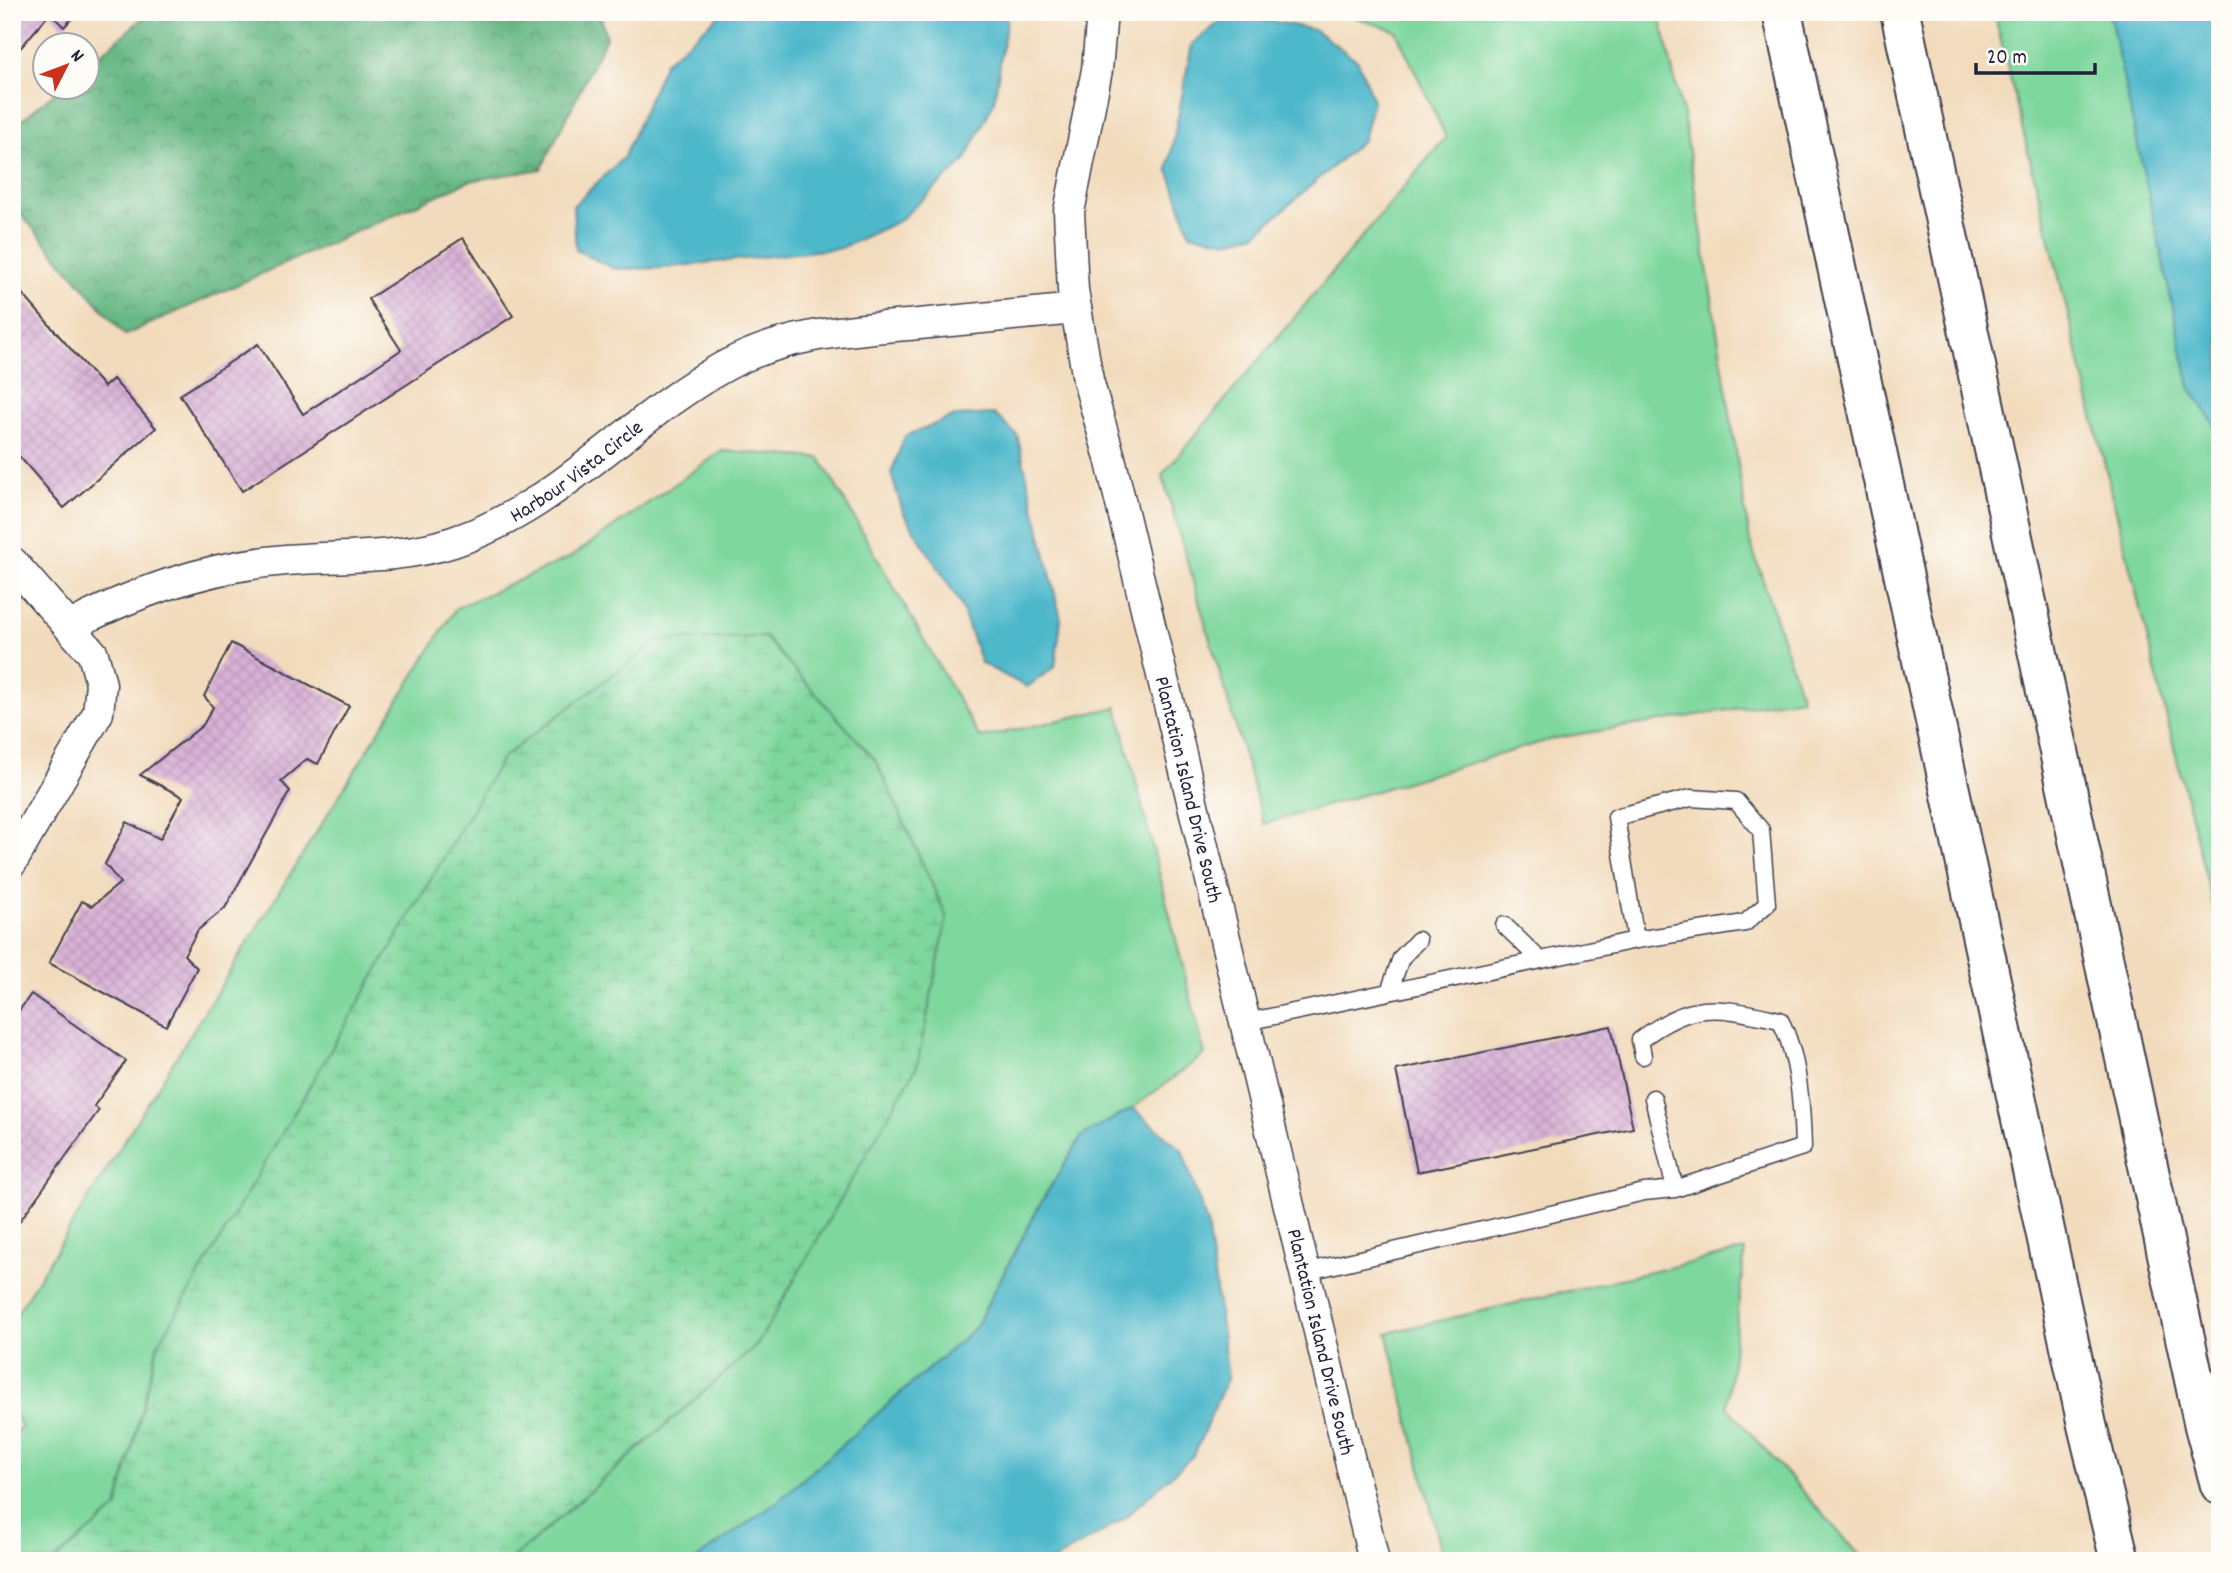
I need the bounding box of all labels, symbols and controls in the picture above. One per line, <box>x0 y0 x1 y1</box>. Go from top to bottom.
north arrow <box>32 32 102 102</box>
scale bar <box>1976 32 2096 76</box>
text: N <box>63 44 89 69</box>
text: 20 m <box>1987 44 2027 74</box>
street label: Harbour Vista Circle <box>505 414 651 532</box>
street label: Plantation Island Drive South <box>1145 674 1228 906</box>
street label: Plantation Island Drive South <box>1277 1226 1360 1459</box>

